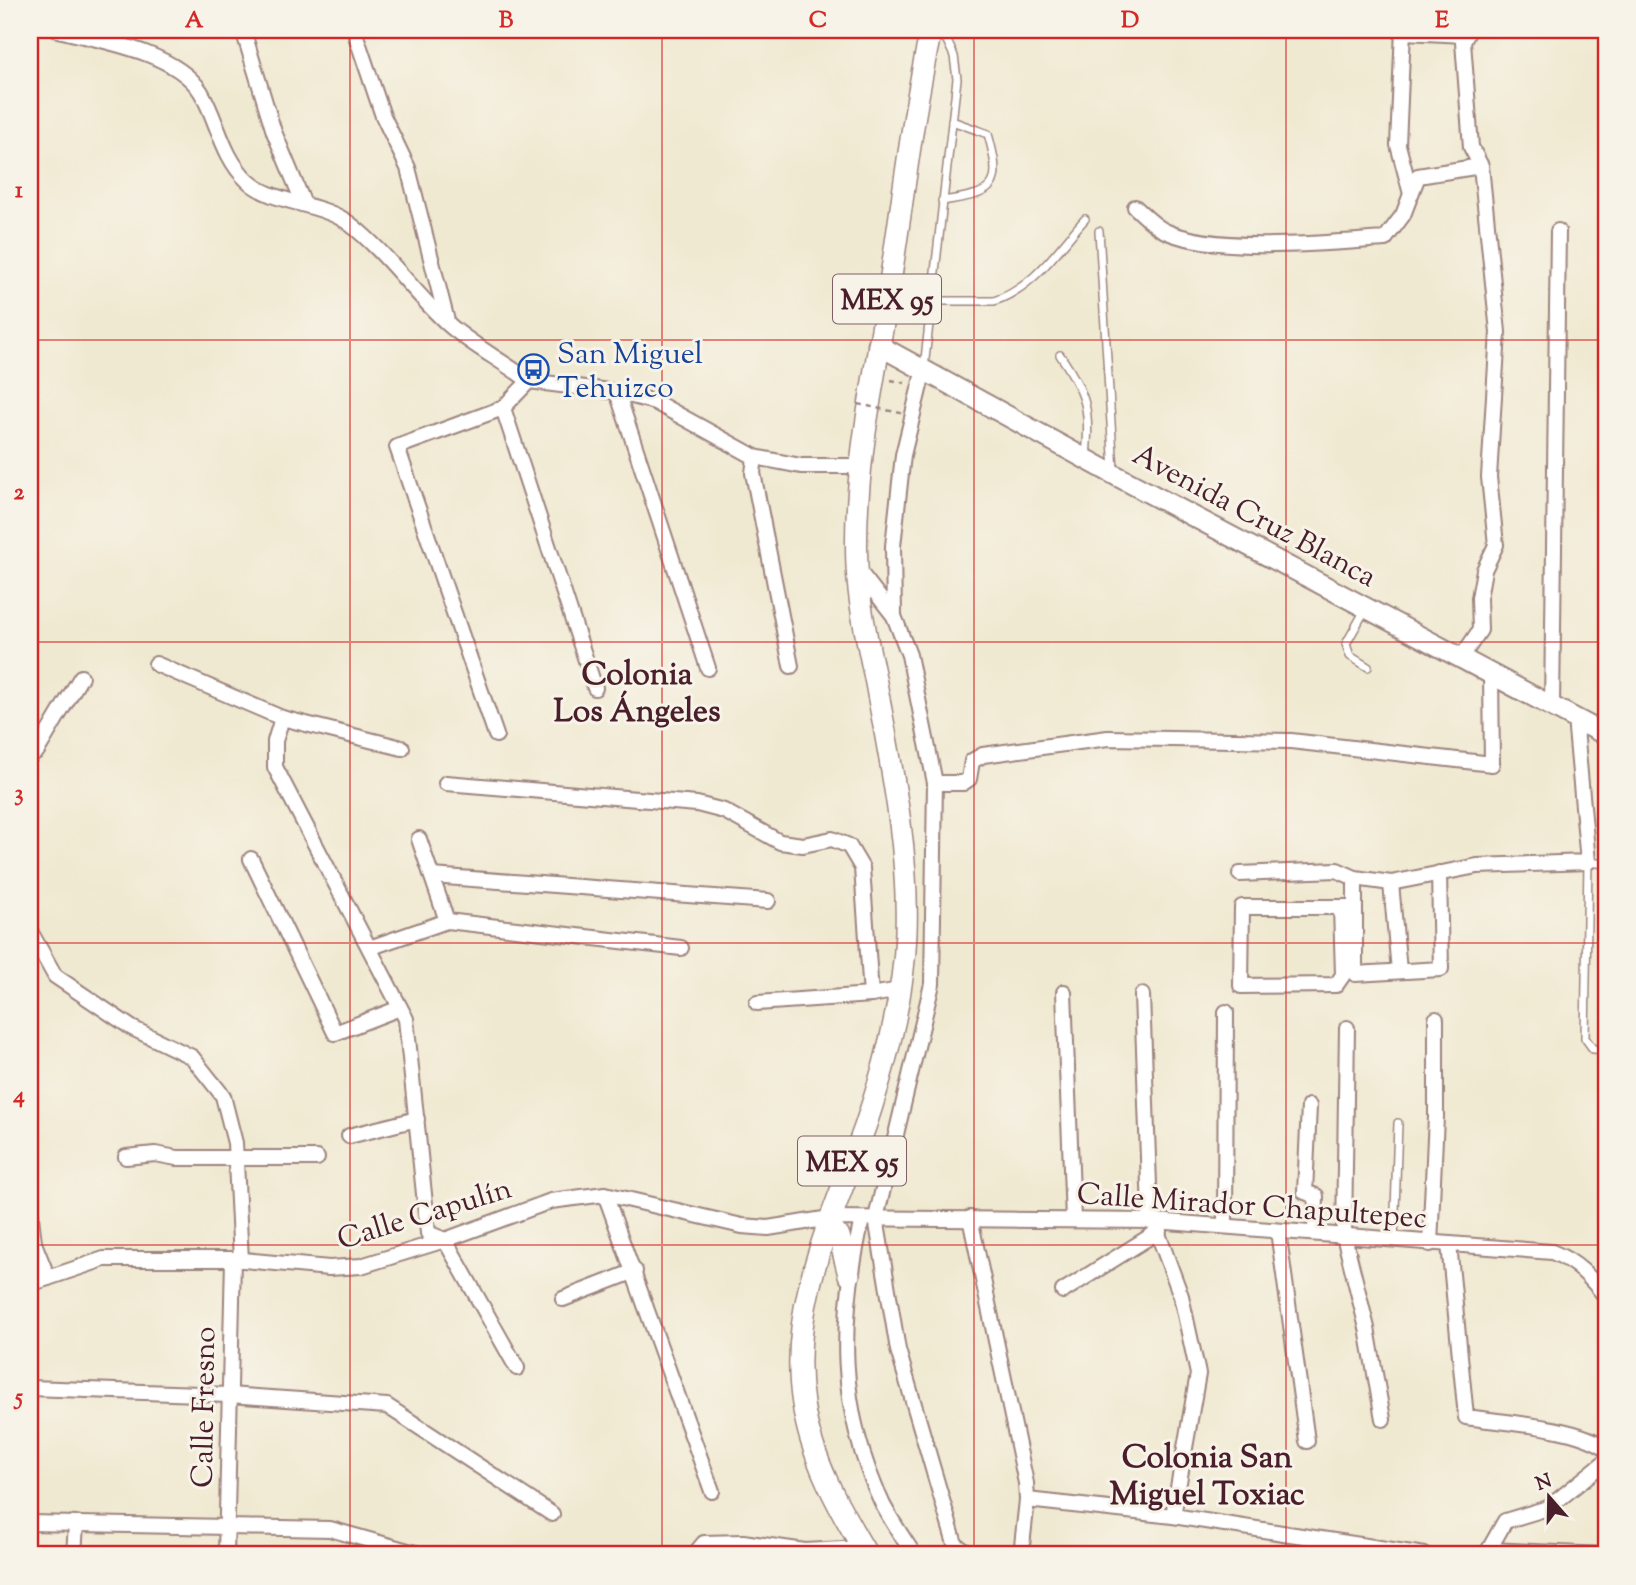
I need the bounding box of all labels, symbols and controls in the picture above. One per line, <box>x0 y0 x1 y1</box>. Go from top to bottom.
text: A <box>185 5 204 38</box>
text: B <box>499 5 514 38</box>
text: C <box>809 5 827 38</box>
text: D <box>1121 5 1139 38</box>
text: E <box>1435 5 1449 38</box>
text: 1 <box>15 175 23 208</box>
road number: MEX 95 <box>833 274 941 324</box>
place label: San Miguel Tehuizco <box>557 334 703 411</box>
bus stop icon: San Miguel Tehuizco <box>517 353 551 387</box>
street label: Avenida Cruz Blanca <box>1124 435 1384 600</box>
text: 2 <box>14 477 25 510</box>
district label: Colonia Los Ángeles <box>553 653 721 736</box>
text: 3 <box>14 778 24 811</box>
text: 4 <box>12 1080 25 1113</box>
road number: MEX 95 <box>798 1136 906 1186</box>
street label: Calle Capulín <box>332 1168 517 1262</box>
street label: Calle Mirador Chapultepec <box>1075 1174 1428 1241</box>
street label: Calle Fresno <box>183 1326 228 1488</box>
text: 5 <box>13 1382 23 1415</box>
district label: Colonia San Miguel Toxiac <box>1109 1436 1305 1519</box>
north arrow <box>1514 1462 1584 1532</box>
text: N <box>1532 1468 1556 1499</box>

